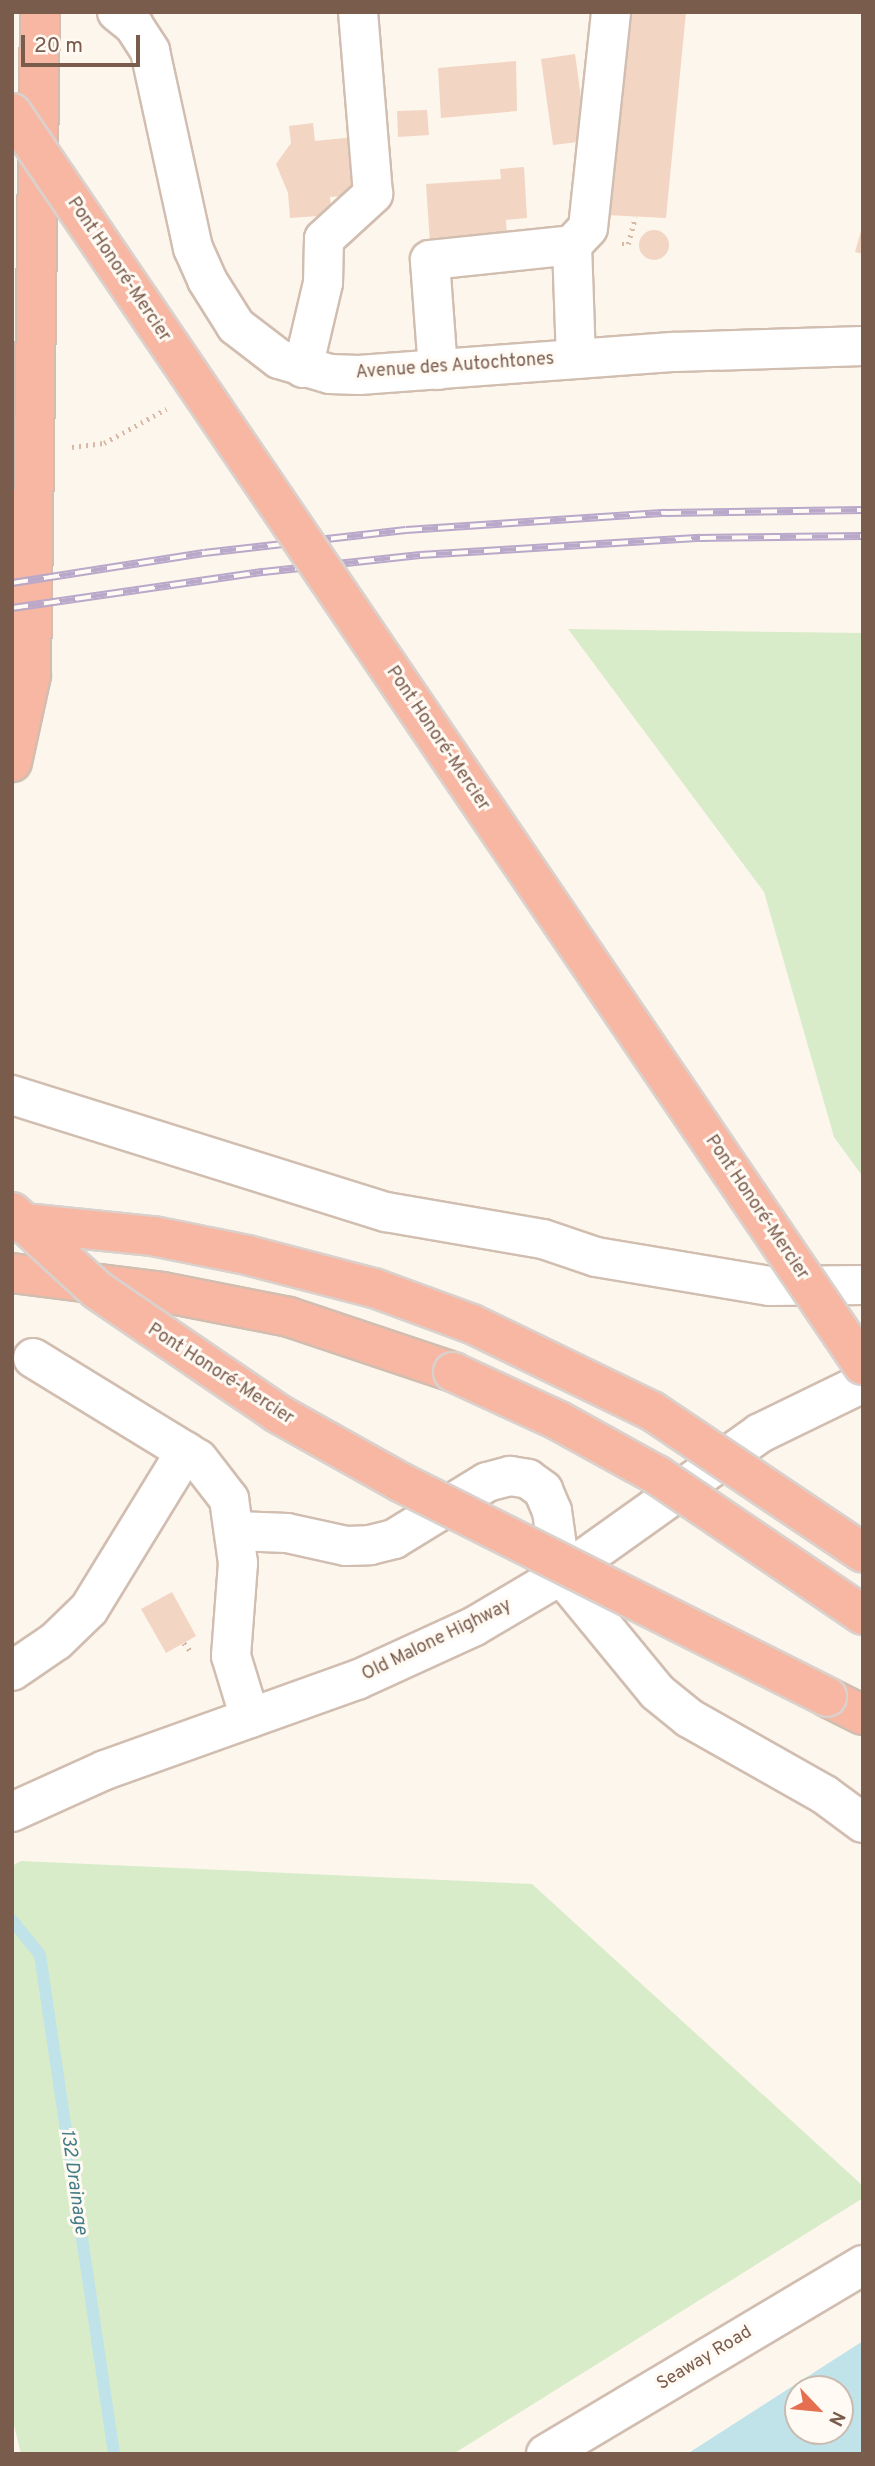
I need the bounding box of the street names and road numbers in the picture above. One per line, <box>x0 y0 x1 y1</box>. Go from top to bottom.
street label: Pont Honoré-Mercier <box>62 194 174 346</box>
street label: Avenue des Autochtones <box>355 349 555 385</box>
street label: Pont Honoré-Mercier <box>381 663 493 815</box>
street label: Pont Honoré-Mercier <box>700 1132 812 1284</box>
street label: Pont Honoré-Mercier <box>143 1320 297 1430</box>
street label: Old Malone Highway <box>359 1595 515 1687</box>
street label: Seaway Road <box>654 2322 756 2396</box>

